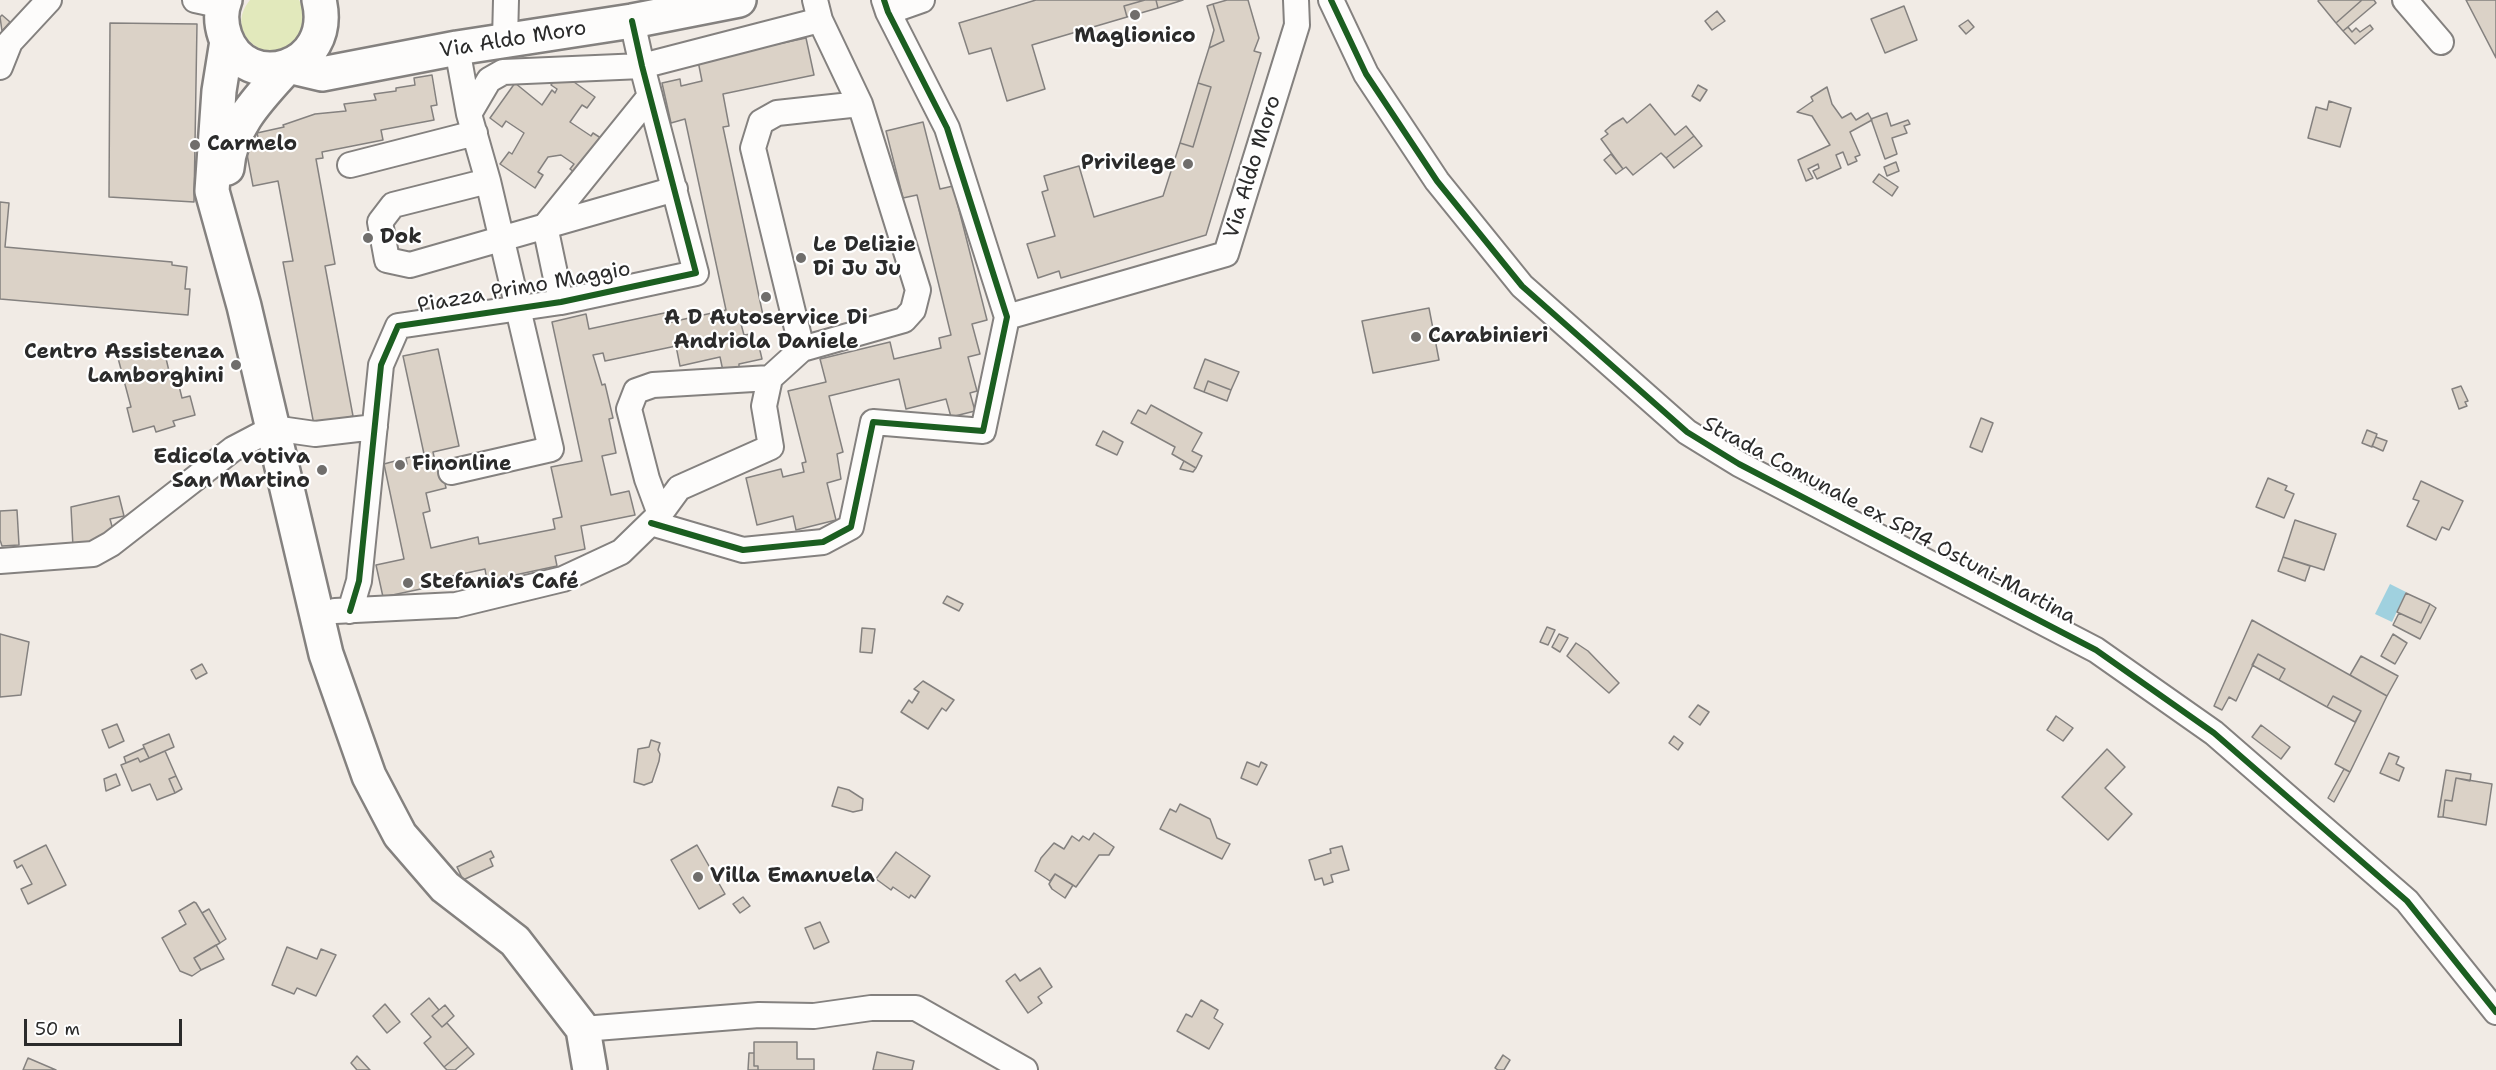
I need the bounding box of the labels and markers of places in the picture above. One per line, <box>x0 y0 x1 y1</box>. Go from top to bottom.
marker: Maglionico <box>1128 8 1142 22</box>
place label: Maglionico <box>1074 24 1196 50</box>
place label: Carmelo <box>207 132 297 158</box>
marker: Carmelo <box>188 138 202 152</box>
place label: Privilege <box>1081 151 1176 177</box>
marker: Privilege <box>1181 157 1195 171</box>
place label: Dok <box>380 225 422 251</box>
marker: Dok <box>361 231 375 245</box>
place label: Le Delizie Di Ju Ju <box>813 233 916 283</box>
marker: Le Delizie Di Ju Ju <box>794 251 808 265</box>
marker: A D Autoservice Di Andriola Daniele <box>759 290 773 304</box>
place label: A D Autoservice Di Andriola Daniele <box>664 306 868 356</box>
place label: Carabinieri <box>1428 324 1549 350</box>
marker: Carabinieri <box>1409 330 1423 344</box>
place label: Centro Assistenza Lamborghini <box>24 340 224 390</box>
marker: Centro Assistenza Lamborghini <box>229 358 243 372</box>
place label: Edicola votiva San Martino <box>153 445 310 495</box>
place label: Finonline <box>412 452 512 478</box>
marker: Finonline <box>393 458 407 472</box>
marker: Edicola votiva San Martino <box>315 463 329 477</box>
place label: Stefania's Café <box>420 570 579 596</box>
marker: Stefania's Café <box>401 576 415 590</box>
place label: Villa Emanuela <box>710 864 875 890</box>
marker: Villa Emanuela <box>691 870 705 884</box>

